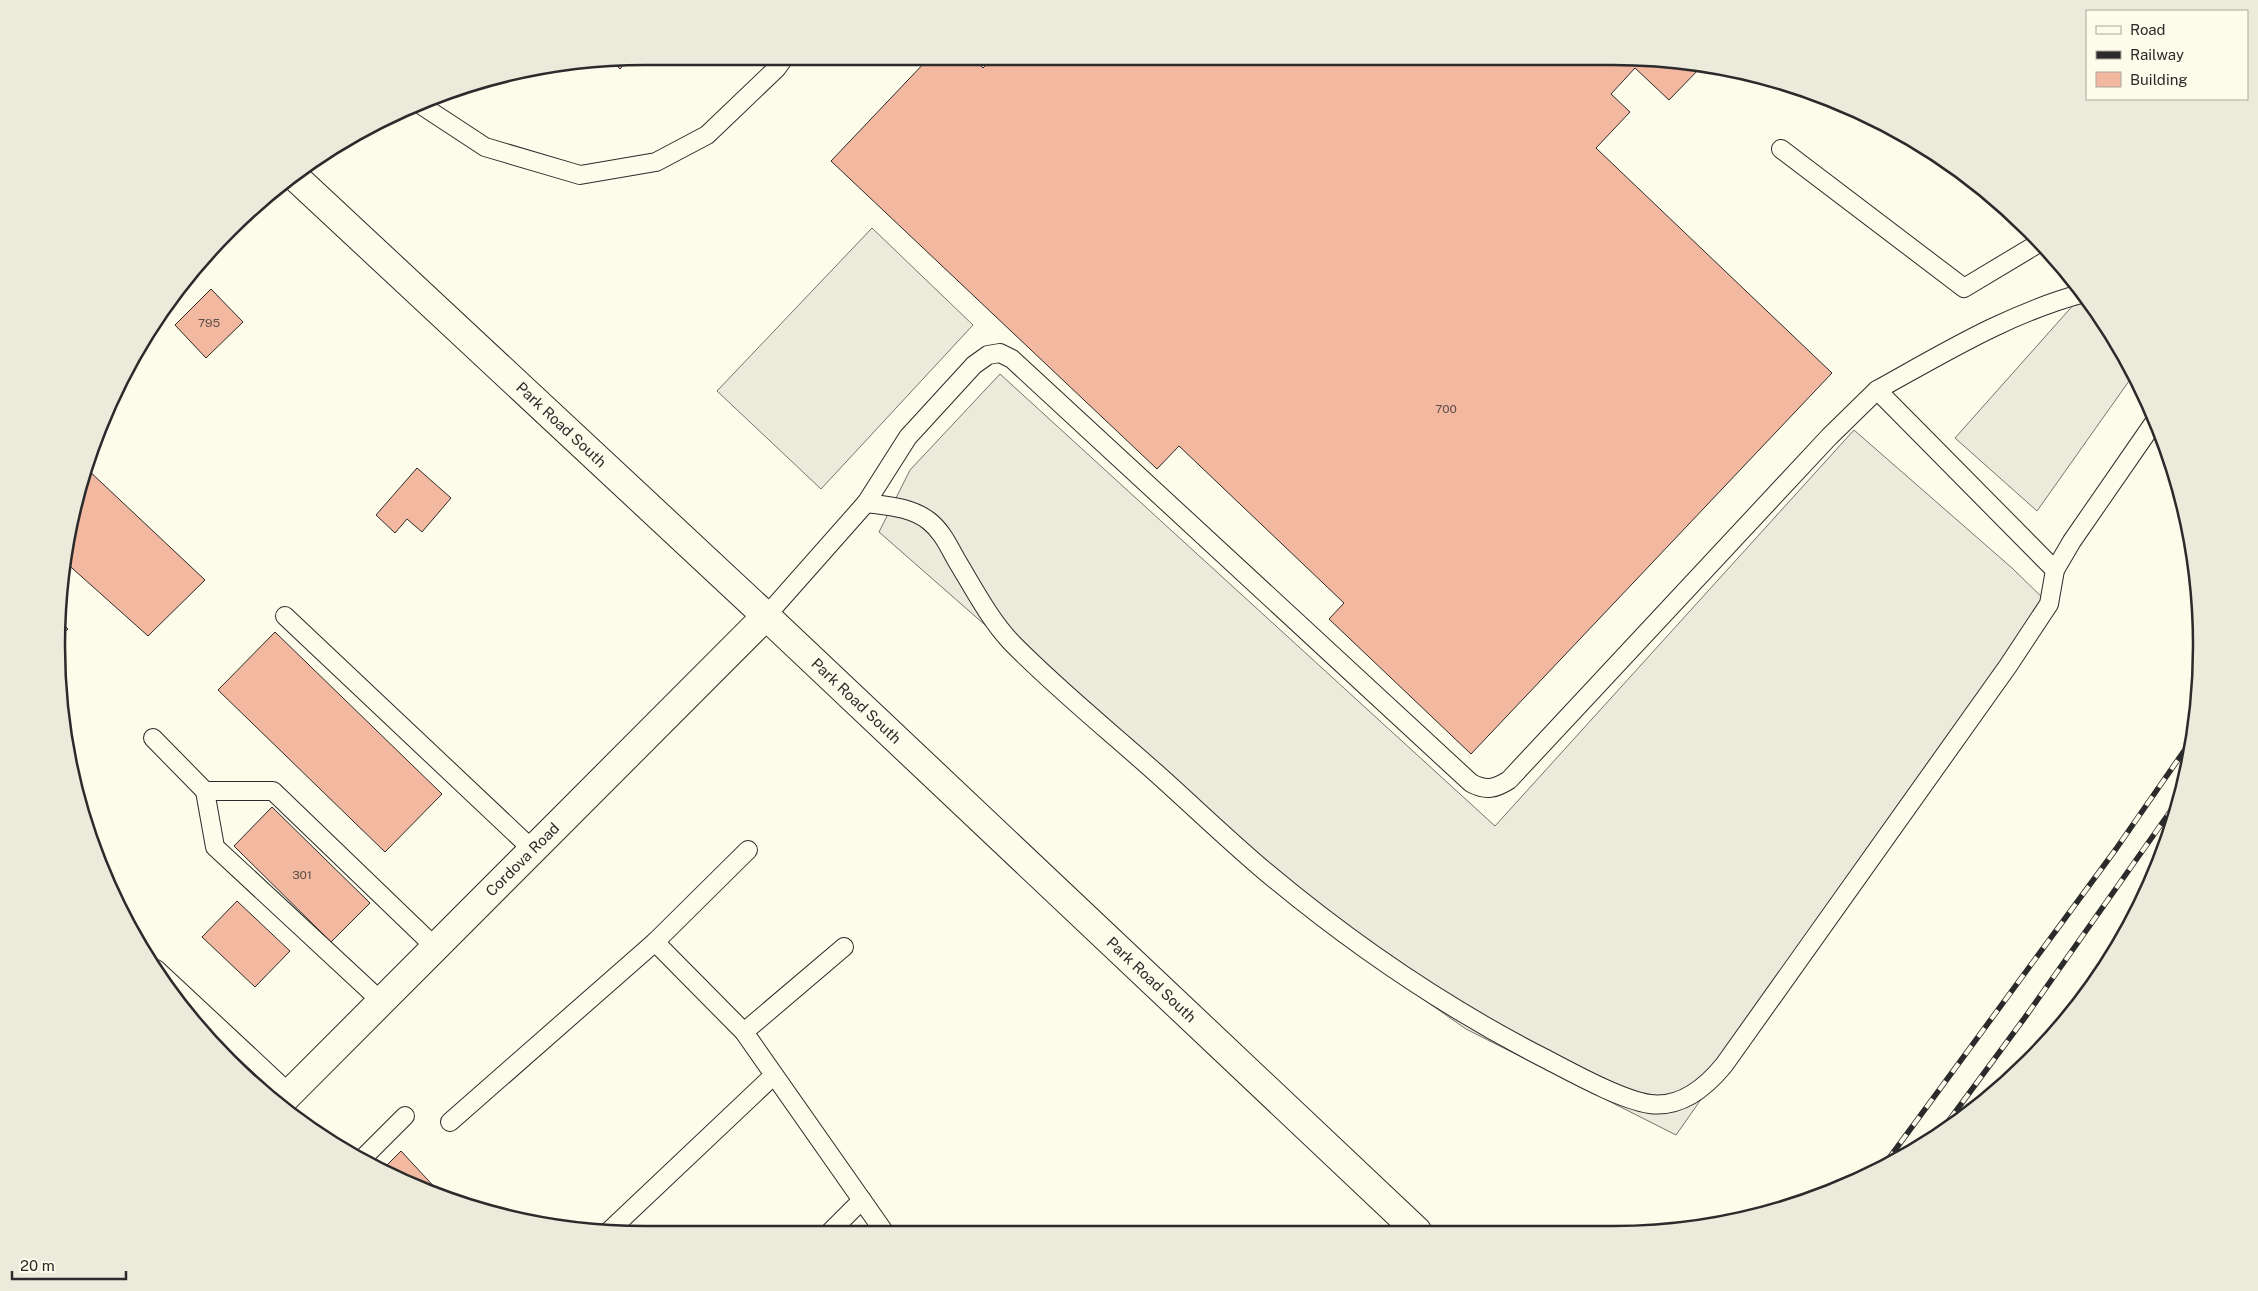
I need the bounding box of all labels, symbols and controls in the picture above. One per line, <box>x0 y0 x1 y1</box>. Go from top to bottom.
legend <box>2086 10 2248 100</box>
text: Road <box>2130 21 2166 38</box>
text: Railway <box>2130 46 2184 63</box>
text: Building <box>2130 71 2188 88</box>
house number: 795 <box>198 316 220 330</box>
street label: Park Road South <box>513 379 610 471</box>
house number: 700 <box>1435 402 1457 416</box>
street label: Park Road South <box>808 654 905 747</box>
street label: Cordova Road <box>482 819 563 900</box>
house number: 301 <box>292 868 312 882</box>
street label: Park Road South <box>1103 933 1200 1026</box>
scale bar <box>12 1248 126 1280</box>
text: 20 m <box>20 1257 55 1274</box>

